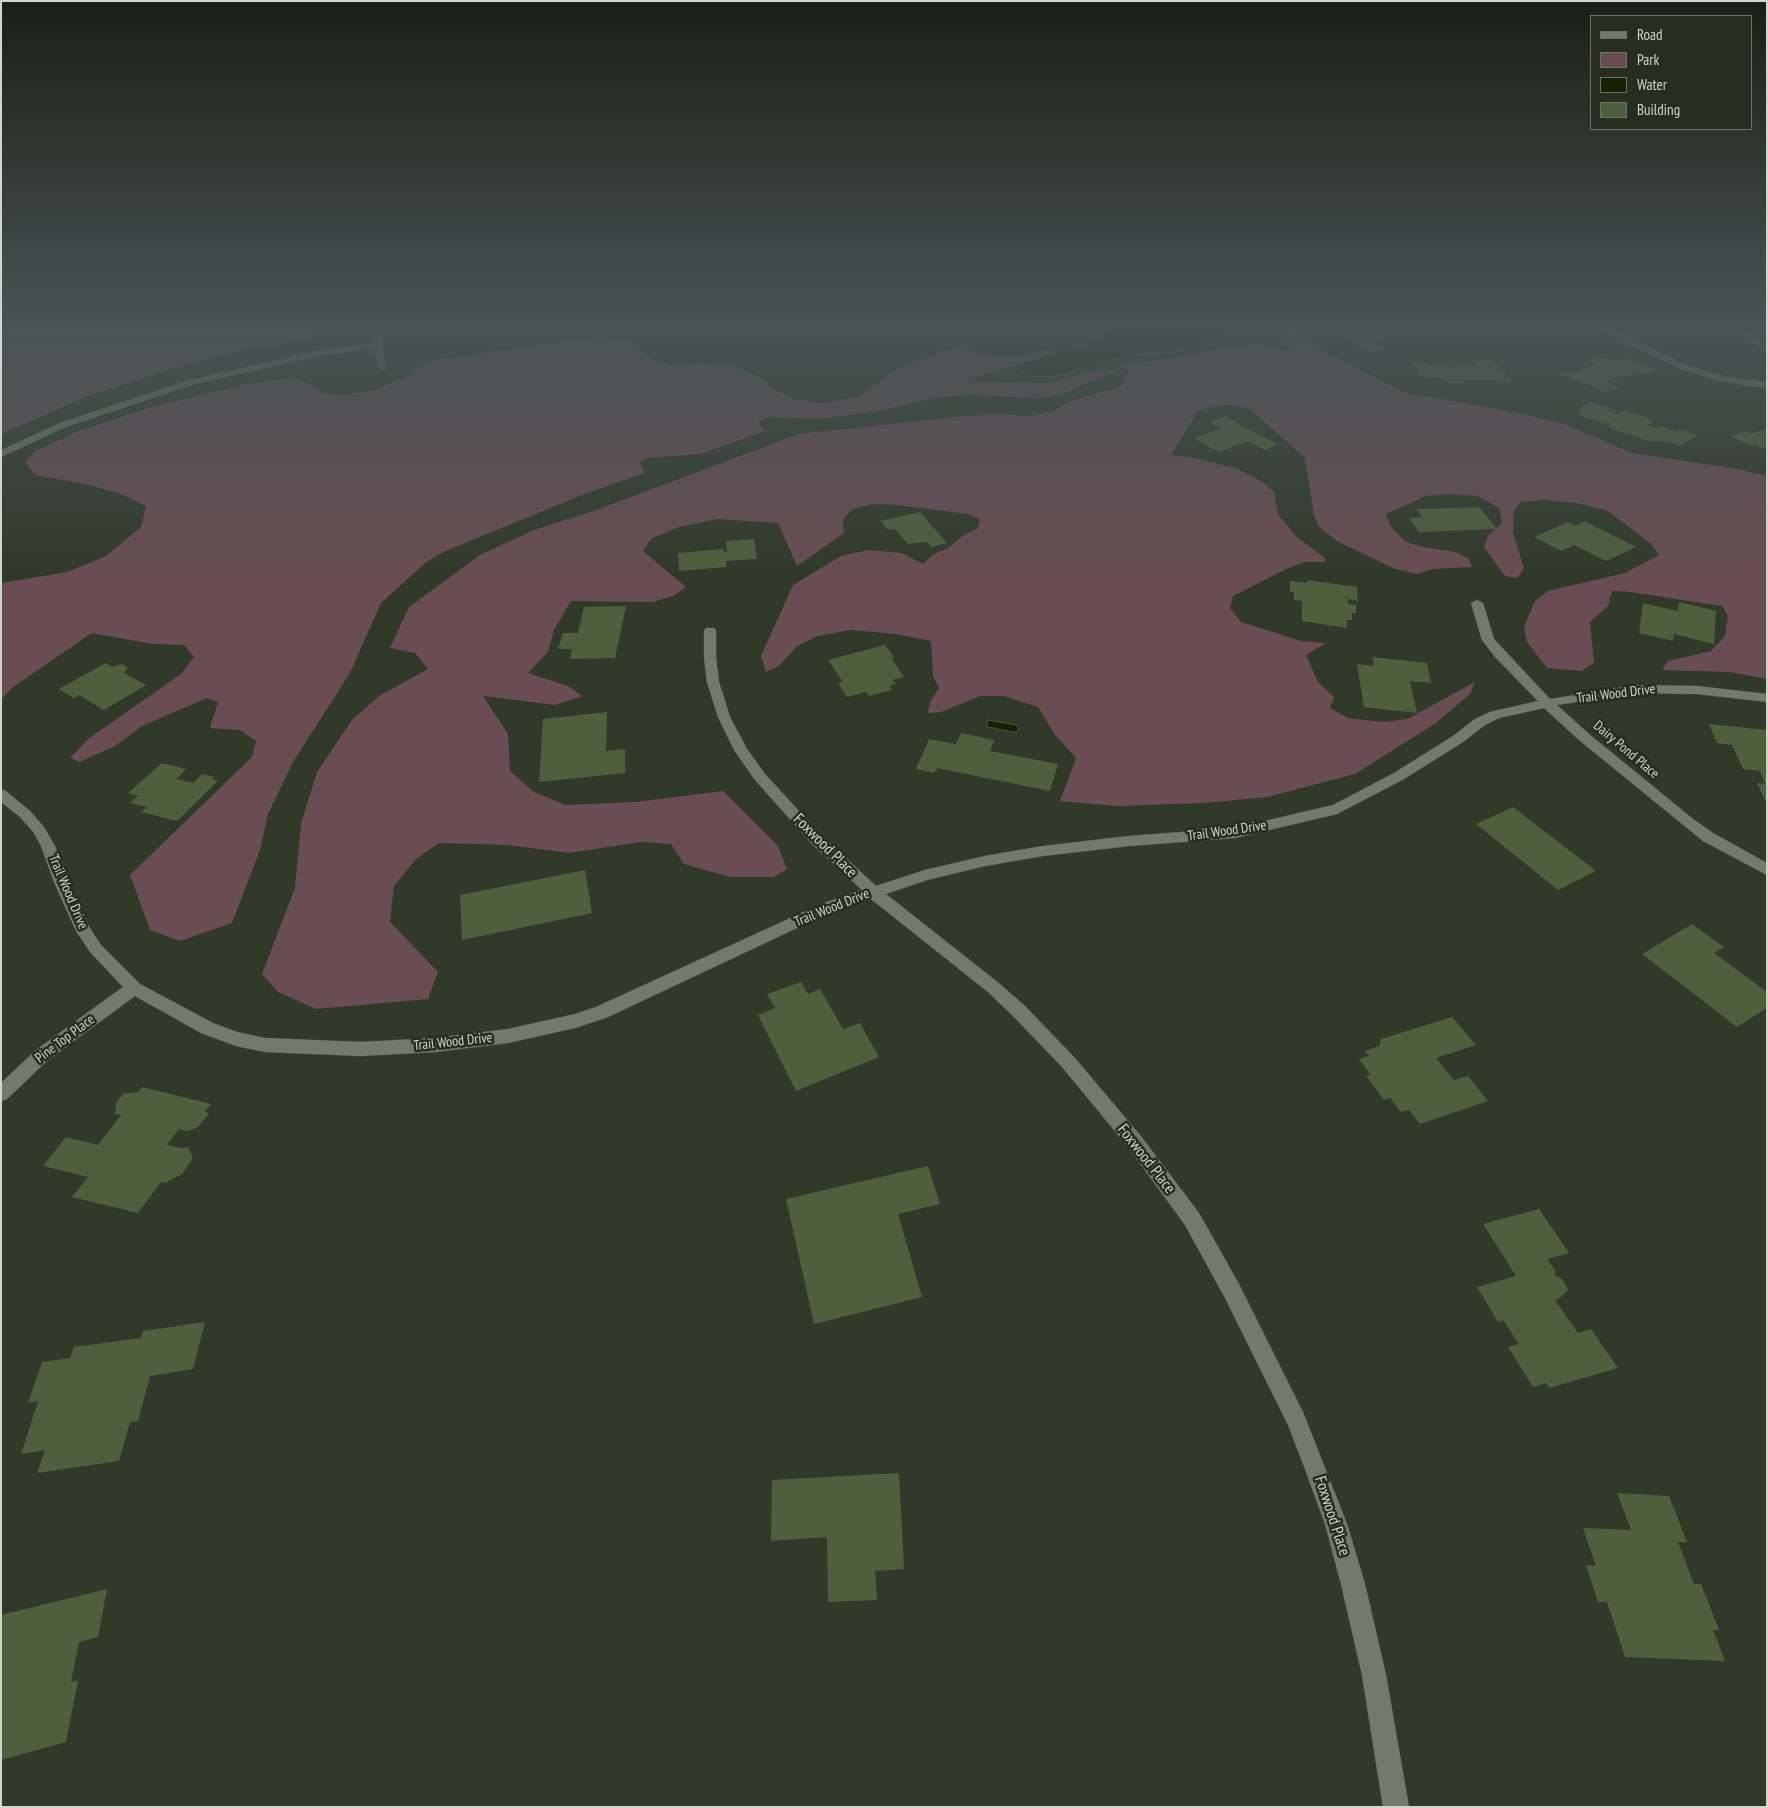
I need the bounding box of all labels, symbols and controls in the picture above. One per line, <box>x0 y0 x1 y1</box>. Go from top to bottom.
legend <box>1590 15 1753 130</box>
text: Road <box>1637 25 1663 44</box>
text: Park <box>1637 50 1659 69</box>
text: Water <box>1637 75 1667 94</box>
text: Building <box>1637 100 1680 119</box>
street label: Trail Wood Drive <box>1576 681 1656 707</box>
street label: Dairy Pond Place <box>1590 718 1662 782</box>
street label: Foxwood Place <box>789 810 861 882</box>
street label: Trail Wood Drive <box>1187 817 1267 845</box>
street label: Trail Wood Drive <box>45 852 91 932</box>
street label: Trail Wood Drive <box>792 885 872 931</box>
street label: Pine Top Place <box>32 1011 98 1067</box>
street label: Trail Wood Drive <box>413 1030 493 1054</box>
street label: Foxwood Place <box>1113 1121 1179 1197</box>
street label: Foxwood Place <box>1310 1474 1354 1558</box>

